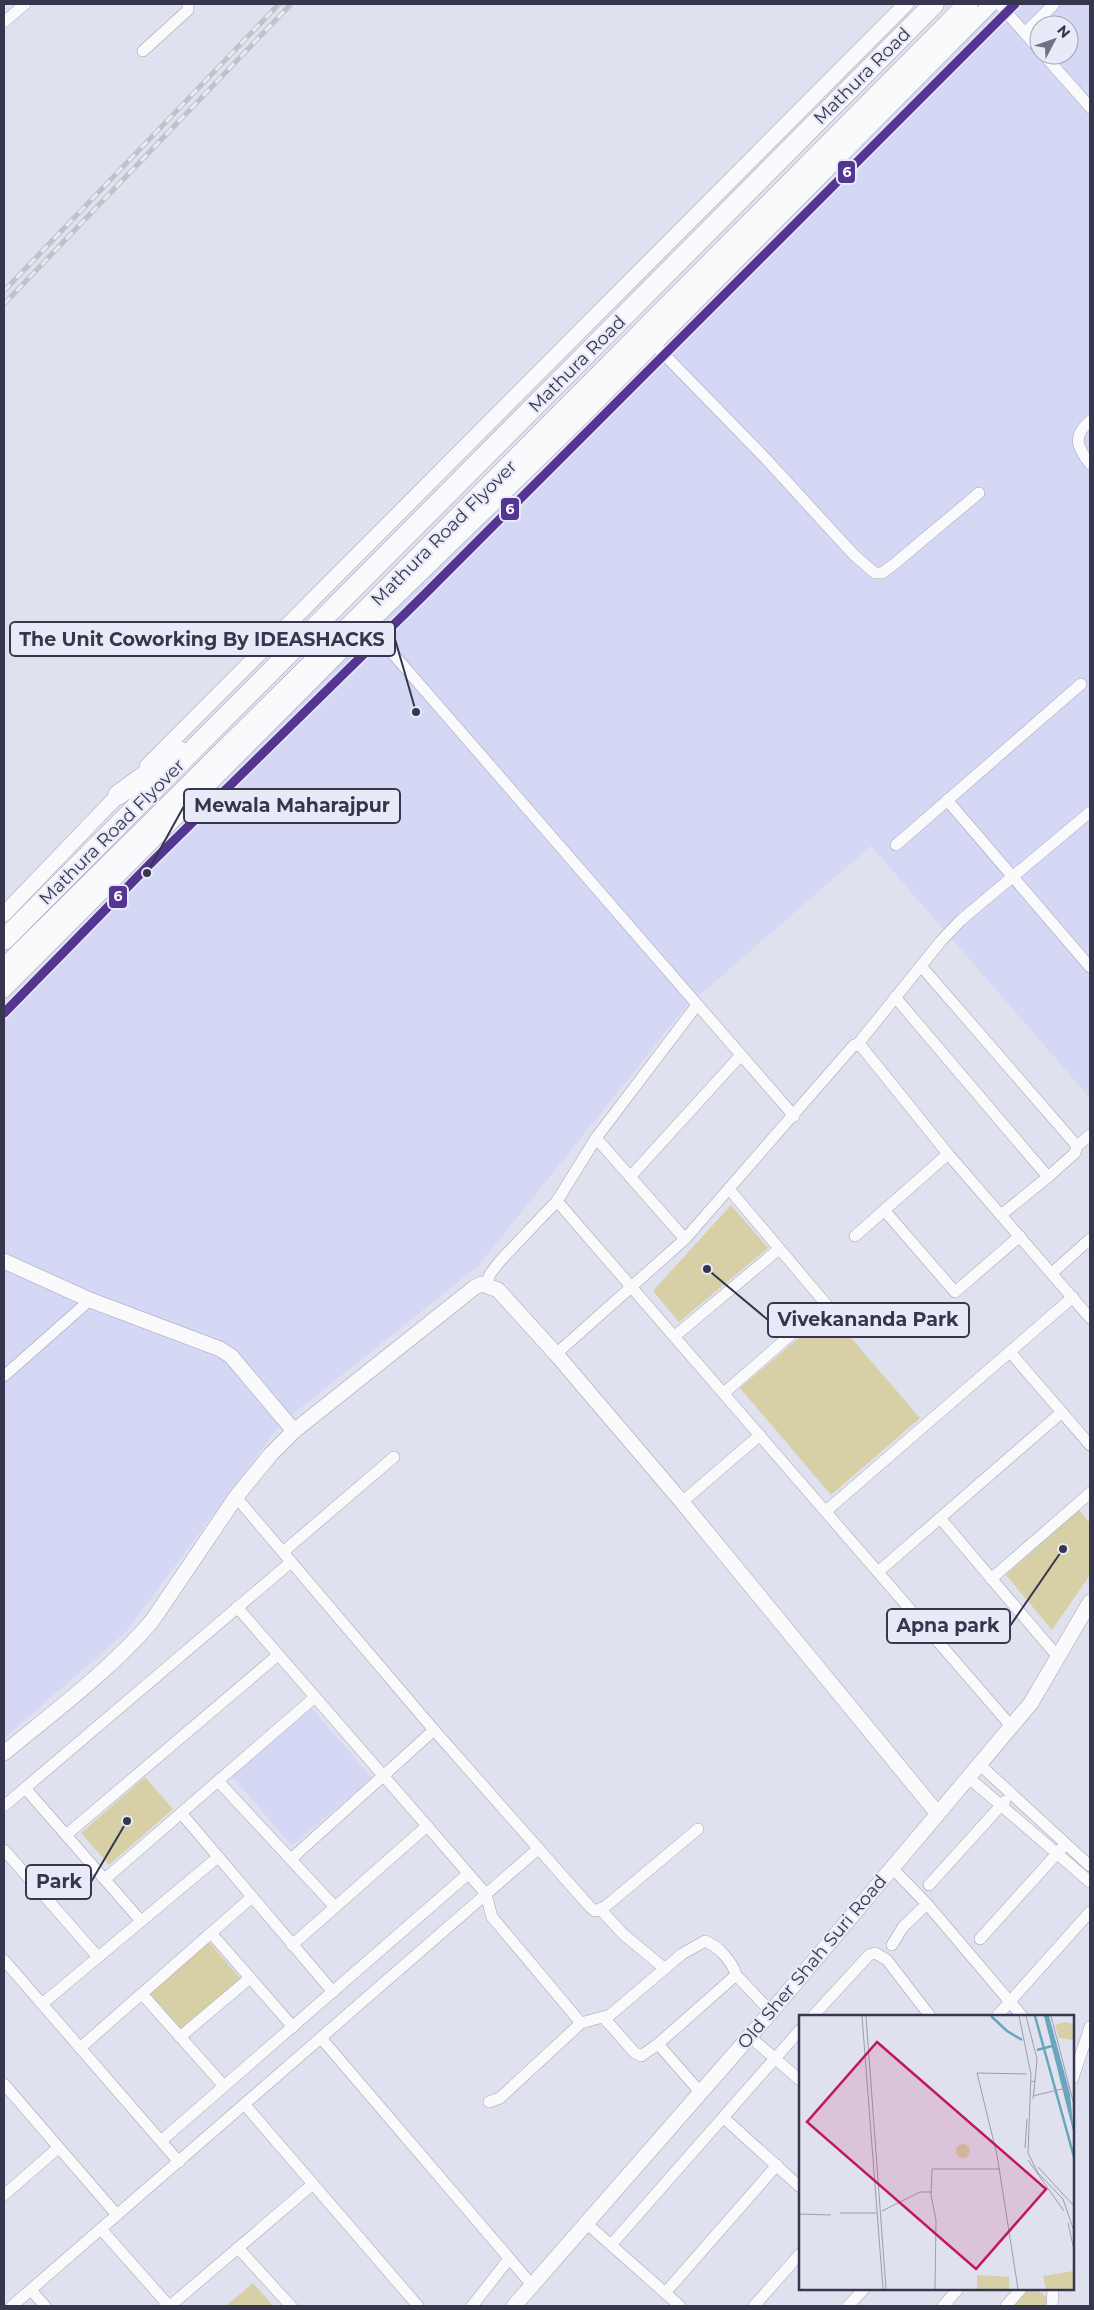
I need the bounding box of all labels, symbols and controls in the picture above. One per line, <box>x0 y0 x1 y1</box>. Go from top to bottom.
north arrow <box>1029 15 1079 65</box>
text: N <box>1053 21 1074 42</box>
street label: Mathura Road <box>809 23 915 129</box>
line badge: 6 <box>837 160 856 184</box>
text: 6 <box>843 163 852 181</box>
street label: Mathura Road <box>524 311 630 417</box>
street label: Mathura Road Flyover <box>366 455 522 611</box>
line badge: 6 <box>500 497 520 521</box>
text: 6 <box>506 500 515 518</box>
callout: The Unit Coworking By IDEASHACKS <box>10 622 395 656</box>
text: The Unit Coworking By IDEASHACKS <box>19 628 385 651</box>
street label: Mathura Road Flyover <box>34 754 190 910</box>
callout: Mewala Maharajpur <box>184 789 400 823</box>
text: Mewala Maharajpur <box>194 794 390 817</box>
line badge: 6 <box>108 885 128 909</box>
text: 6 <box>114 887 123 905</box>
callout: Vivekananda Park <box>768 1303 969 1337</box>
text: Vivekananda Park <box>776 1308 959 1331</box>
callout: Apna park <box>887 1609 1010 1643</box>
text: Apna park <box>895 1614 1000 1637</box>
callout: Park <box>26 1865 91 1899</box>
text: Park <box>36 1870 83 1893</box>
street label: Old Sher Shah Suri Road <box>733 1870 891 2054</box>
inset map <box>799 2015 1074 2290</box>

